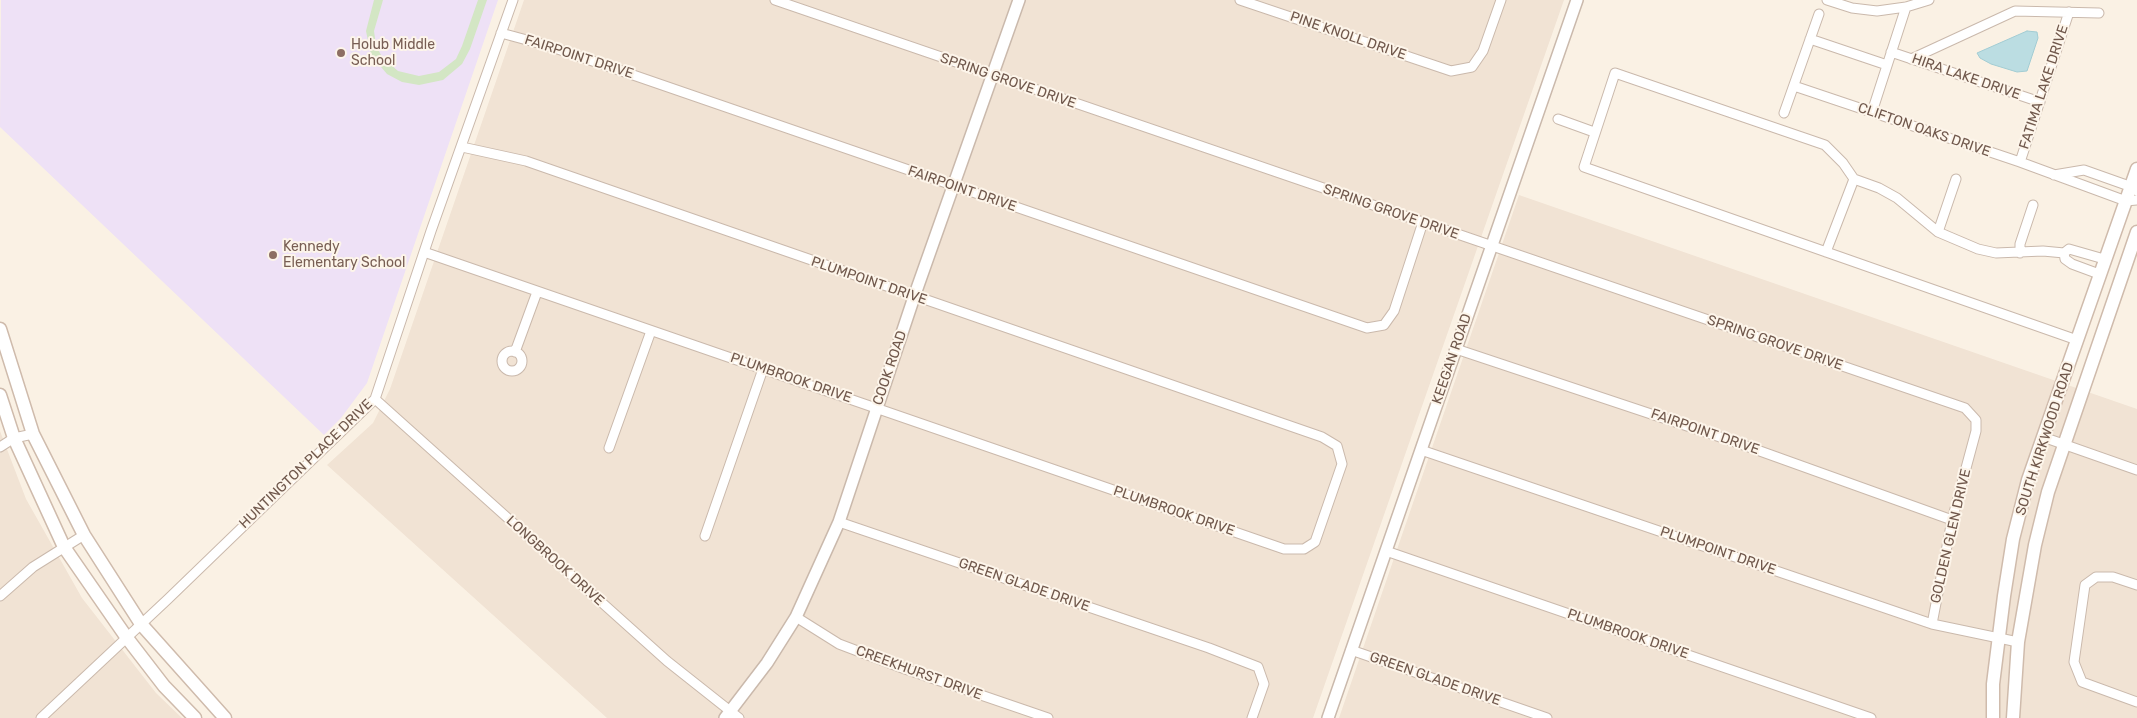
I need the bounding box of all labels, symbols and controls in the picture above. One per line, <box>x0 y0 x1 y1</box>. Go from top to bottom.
street label: PINE KNOLL DRIVE <box>1288 8 1408 64</box>
street label: FATIMA LAKE DRIVE <box>2016 23 2072 151</box>
street label: FAIRPOINT DRIVE <box>522 31 636 83</box>
place label: Holub Middle School <box>351 37 435 70</box>
marker: Holub Middle School <box>335 47 347 59</box>
street label: SPRING GROVE DRIVE <box>938 50 1078 112</box>
street label: HIRA LAKE DRIVE <box>1910 51 2022 103</box>
street label: CLIFTON OAKS DRIVE <box>1856 99 1992 161</box>
street label: FAIRPOINT DRIVE <box>905 163 1019 215</box>
street label: SPRING GROVE DRIVE <box>1321 181 1461 243</box>
place label: Kennedy Elementary School <box>283 239 406 272</box>
marker: Kennedy Elementary School <box>267 249 279 261</box>
street label: PLUMPOINT DRIVE <box>809 253 929 309</box>
street label: KEEGAN ROAD <box>1429 312 1475 406</box>
street label: SPRING GROVE DRIVE <box>1705 312 1845 374</box>
street label: COOK ROAD <box>869 329 911 407</box>
street label: PLUMBROOK DRIVE <box>728 349 854 407</box>
street label: SOUTH KIRKWOOD ROAD <box>2012 360 2078 518</box>
street label: HUNTINGTON PLACE DRIVE <box>236 396 376 532</box>
street label: FAIRPOINT DRIVE <box>1648 406 1762 458</box>
street label: GOLDEN GLEN DRIVE <box>1927 467 1975 605</box>
street label: PLUMBROOK DRIVE <box>1111 482 1237 540</box>
street label: LONGBROOK DRIVE <box>503 513 607 609</box>
street label: PLUMPOINT DRIVE <box>1658 523 1778 579</box>
street label: GREEN GLADE DRIVE <box>956 555 1092 615</box>
street label: PLUMBROOK DRIVE <box>1565 605 1691 663</box>
street label: CREEKHURST DRIVE <box>854 642 984 704</box>
street label: GREEN GLADE DRIVE <box>1367 649 1503 709</box>

